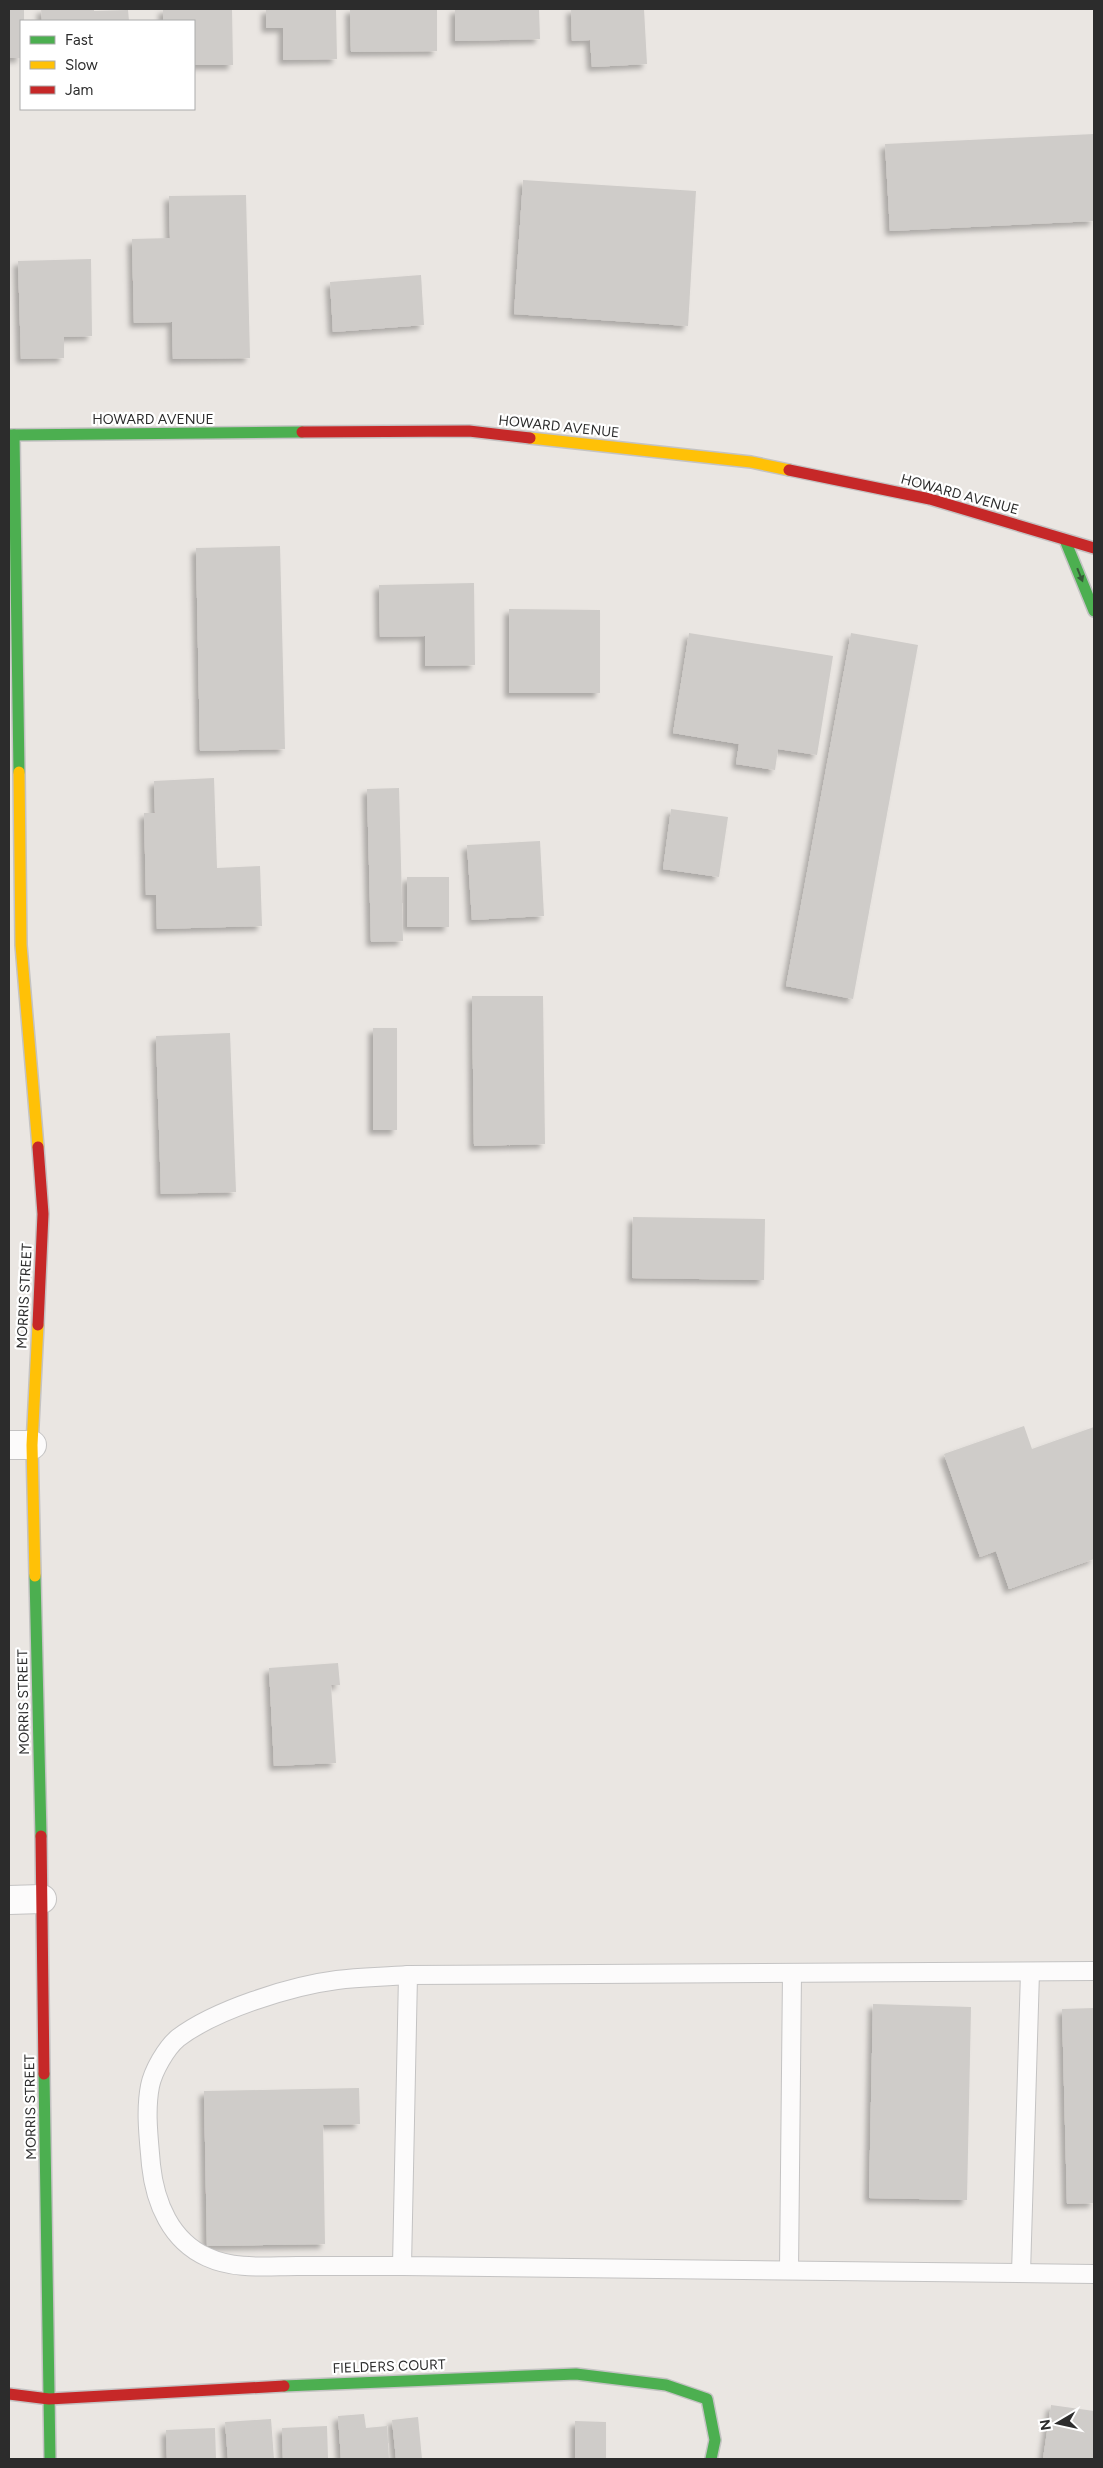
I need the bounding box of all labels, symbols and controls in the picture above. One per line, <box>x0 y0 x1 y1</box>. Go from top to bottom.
legend <box>20 20 195 110</box>
text: Fast <box>65 31 94 49</box>
text: Slow <box>65 56 98 74</box>
text: Jam <box>65 81 93 99</box>
street label: HOWARD AVENUE <box>92 411 214 428</box>
street label: HOWARD AVENUE <box>498 412 620 441</box>
street label: HOWARD AVENUE <box>899 471 1021 518</box>
one-way arrow <box>1076 568 1084 582</box>
street label: MORRIS STREET <box>13 1243 36 1349</box>
street label: MORRIS STREET <box>14 1649 33 1755</box>
street label: MORRIS STREET <box>21 2054 40 2160</box>
street label: FIELDERS COURT <box>332 2356 446 2377</box>
north arrow <box>1033 2398 1083 2448</box>
text: N <box>1036 2418 1055 2432</box>

